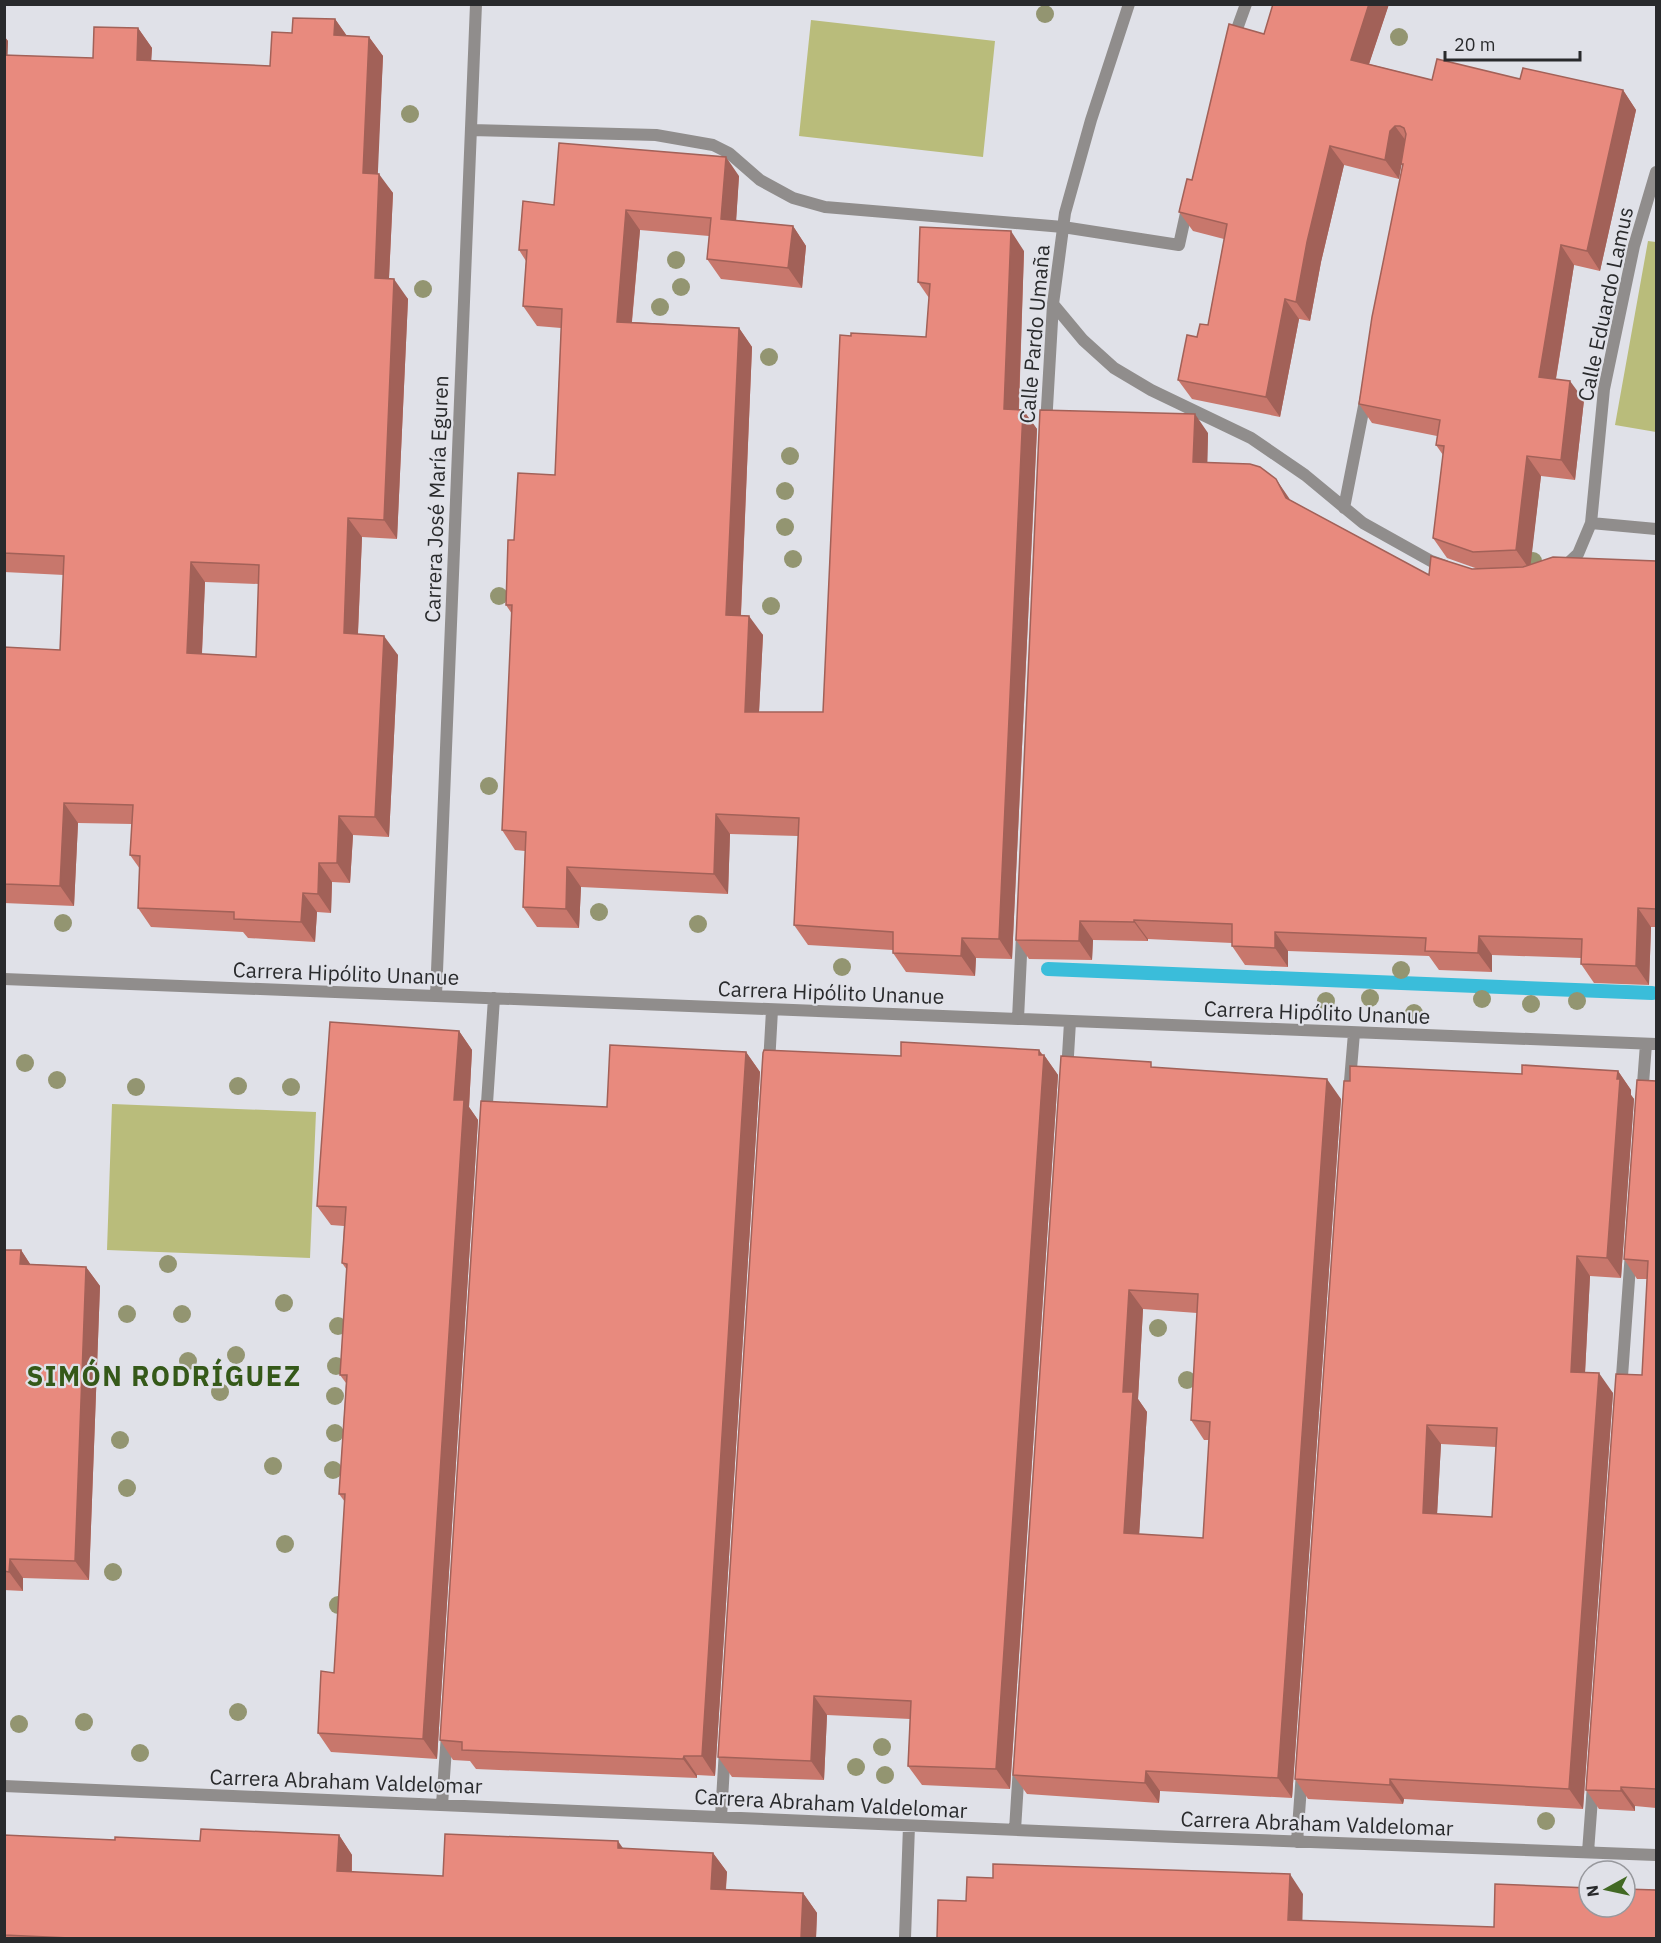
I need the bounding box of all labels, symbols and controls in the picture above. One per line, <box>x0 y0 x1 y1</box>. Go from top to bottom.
scale bar <box>1445 24 1580 62</box>
text: 20 m <box>1454 33 1496 56</box>
street label: Calle Eduardo Lamus <box>1571 204 1639 404</box>
street label: Calle Pardo Umaña <box>1012 244 1056 424</box>
street label: Carrera José María Eguren <box>418 375 454 623</box>
street label: Carrera Hipólito Unanue <box>232 955 460 991</box>
street label: Carrera Hipólito Unanue <box>717 974 945 1010</box>
street label: Carrera Hipólito Unanue <box>1203 994 1431 1030</box>
district label: SIMÓN RODRÍGUEZ <box>26 1358 302 1393</box>
street label: Carrera Abraham Valdelomar <box>209 1762 483 1800</box>
street label: Carrera Abraham Valdelomar <box>694 1782 968 1824</box>
street label: Carrera Abraham Valdelomar <box>1180 1804 1454 1842</box>
north arrow <box>1577 1859 1637 1919</box>
text: N <box>1581 1884 1603 1898</box>

